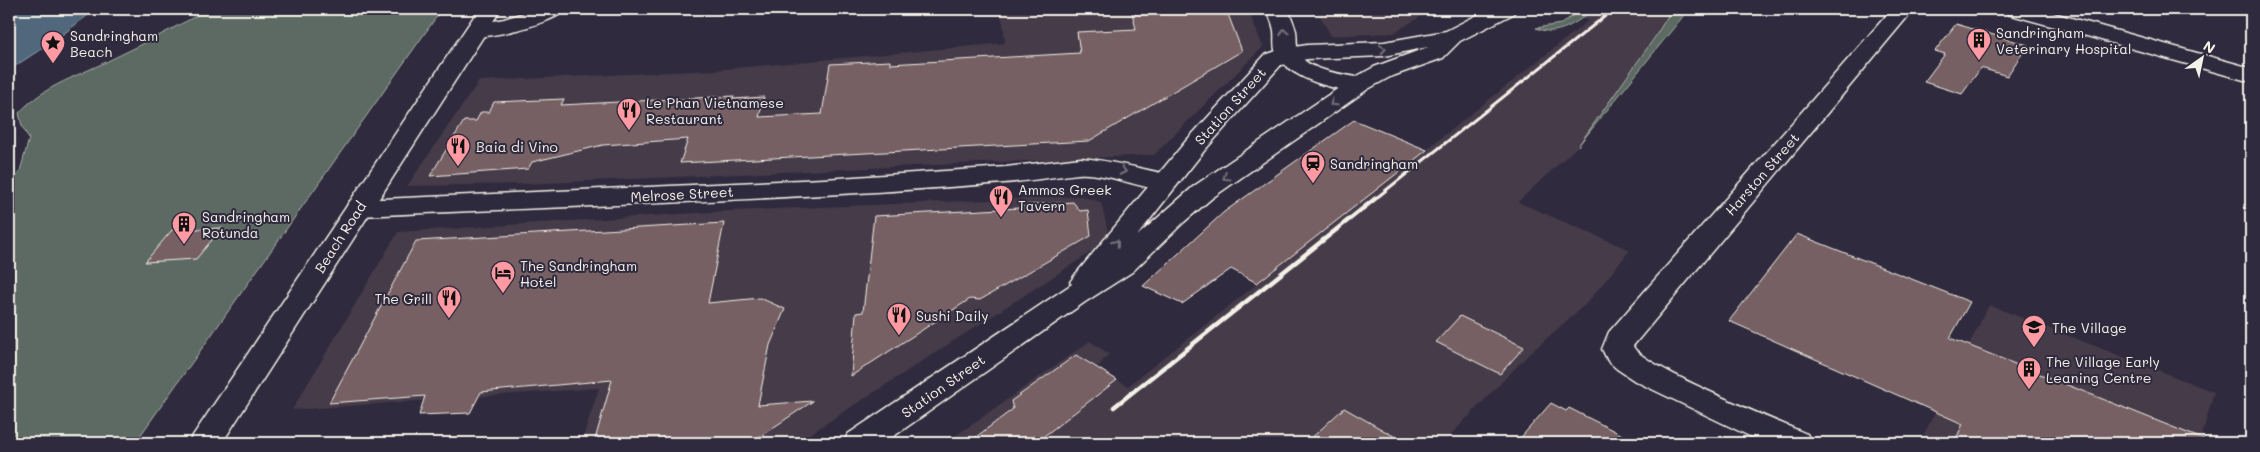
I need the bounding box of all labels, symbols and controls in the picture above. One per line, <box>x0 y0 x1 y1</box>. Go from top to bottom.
place label: Sandringham Veterinary Hospital <box>1996 23 2132 58</box>
place label: Sandringham Beach <box>70 26 158 61</box>
one-way arrow <box>1279 27 1289 36</box>
building icon: Sandringham Veterinary Hospital <box>1966 27 1992 61</box>
place icon: Sandringham Beach <box>40 30 66 64</box>
north arrow <box>2178 32 2228 82</box>
text: N <box>2200 36 2219 58</box>
one-way arrow <box>1379 44 1387 55</box>
street label: Station Street <box>1190 63 1270 149</box>
place label: Le Phan Vietnamese Restaurant <box>646 93 784 128</box>
restaurant icon: Le Phan Vietnamese Restaurant <box>616 97 642 131</box>
one-way arrow <box>1329 97 1338 106</box>
street label: Harston Street <box>1721 129 1803 219</box>
restaurant icon: Baia di Vino <box>445 133 471 167</box>
place label: Baia di Vino <box>476 137 558 156</box>
station icon: Sandringham <box>1300 150 1326 184</box>
place label: Sandringham <box>1330 154 1418 173</box>
one-way arrow <box>1119 166 1128 176</box>
one-way arrow <box>1222 170 1231 180</box>
place label: Ammos Greek Tavern <box>1018 180 1112 215</box>
street label: Melrose Street <box>630 182 734 206</box>
restaurant icon: Ammos Greek Tavern <box>988 184 1014 218</box>
street label: Beach Road <box>310 198 370 276</box>
place label: Sandringham Rotunda <box>202 207 290 242</box>
building icon: Sandringham Rotunda <box>171 211 197 245</box>
one-way arrow <box>1110 239 1119 248</box>
place label: The Sandringham Hotel <box>520 256 637 291</box>
hotel icon: The Sandringham Hotel <box>490 260 516 294</box>
restaurant icon: The Grill <box>436 285 462 319</box>
place label: The Grill <box>374 289 432 308</box>
restaurant icon: Sushi Daily <box>886 302 912 336</box>
place label: Sushi Daily <box>916 306 988 325</box>
school or university icon: The Village <box>2021 314 2047 348</box>
place label: The Village <box>2052 318 2127 337</box>
street label: Station Street <box>897 350 989 422</box>
place label: The Village Early Leaning Centre <box>2046 352 2160 387</box>
building icon: The Village Early Leaning Centre <box>2016 356 2042 390</box>

